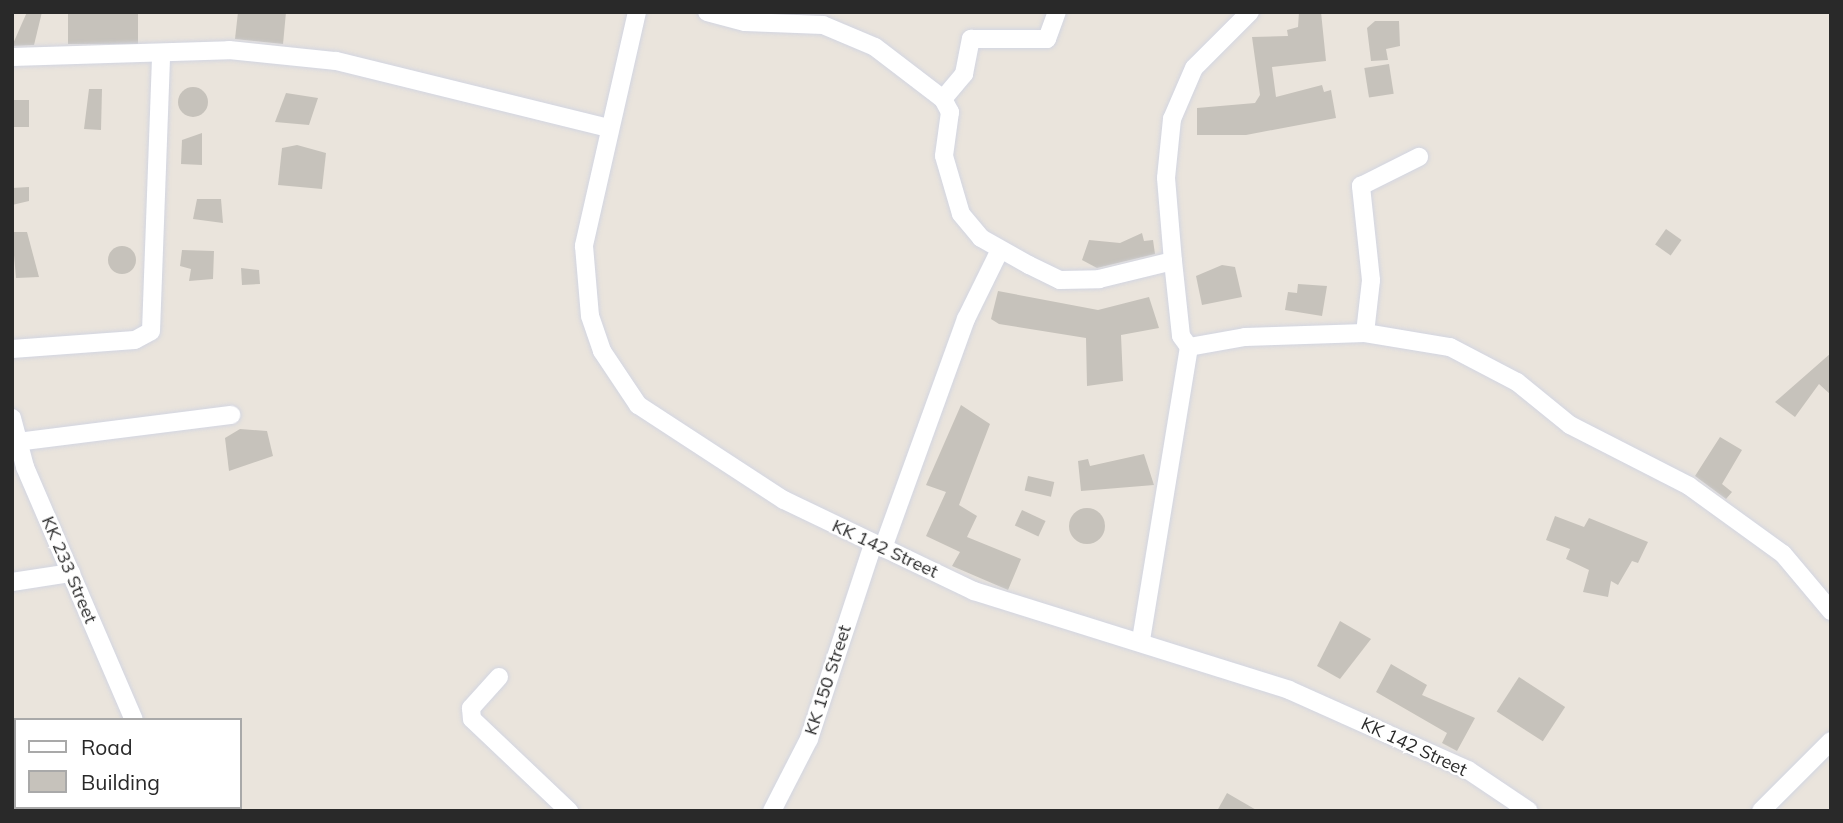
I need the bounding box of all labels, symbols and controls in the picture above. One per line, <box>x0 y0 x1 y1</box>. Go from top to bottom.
street label: KK 233 Street <box>37 513 101 627</box>
street label: KK 142 Street <box>829 515 941 583</box>
street label: KK 150 Street <box>800 622 856 738</box>
street label: KK 142 Street <box>1358 713 1470 781</box>
legend <box>14 718 242 809</box>
text: Road <box>81 734 132 760</box>
text: Building <box>81 769 160 795</box>

